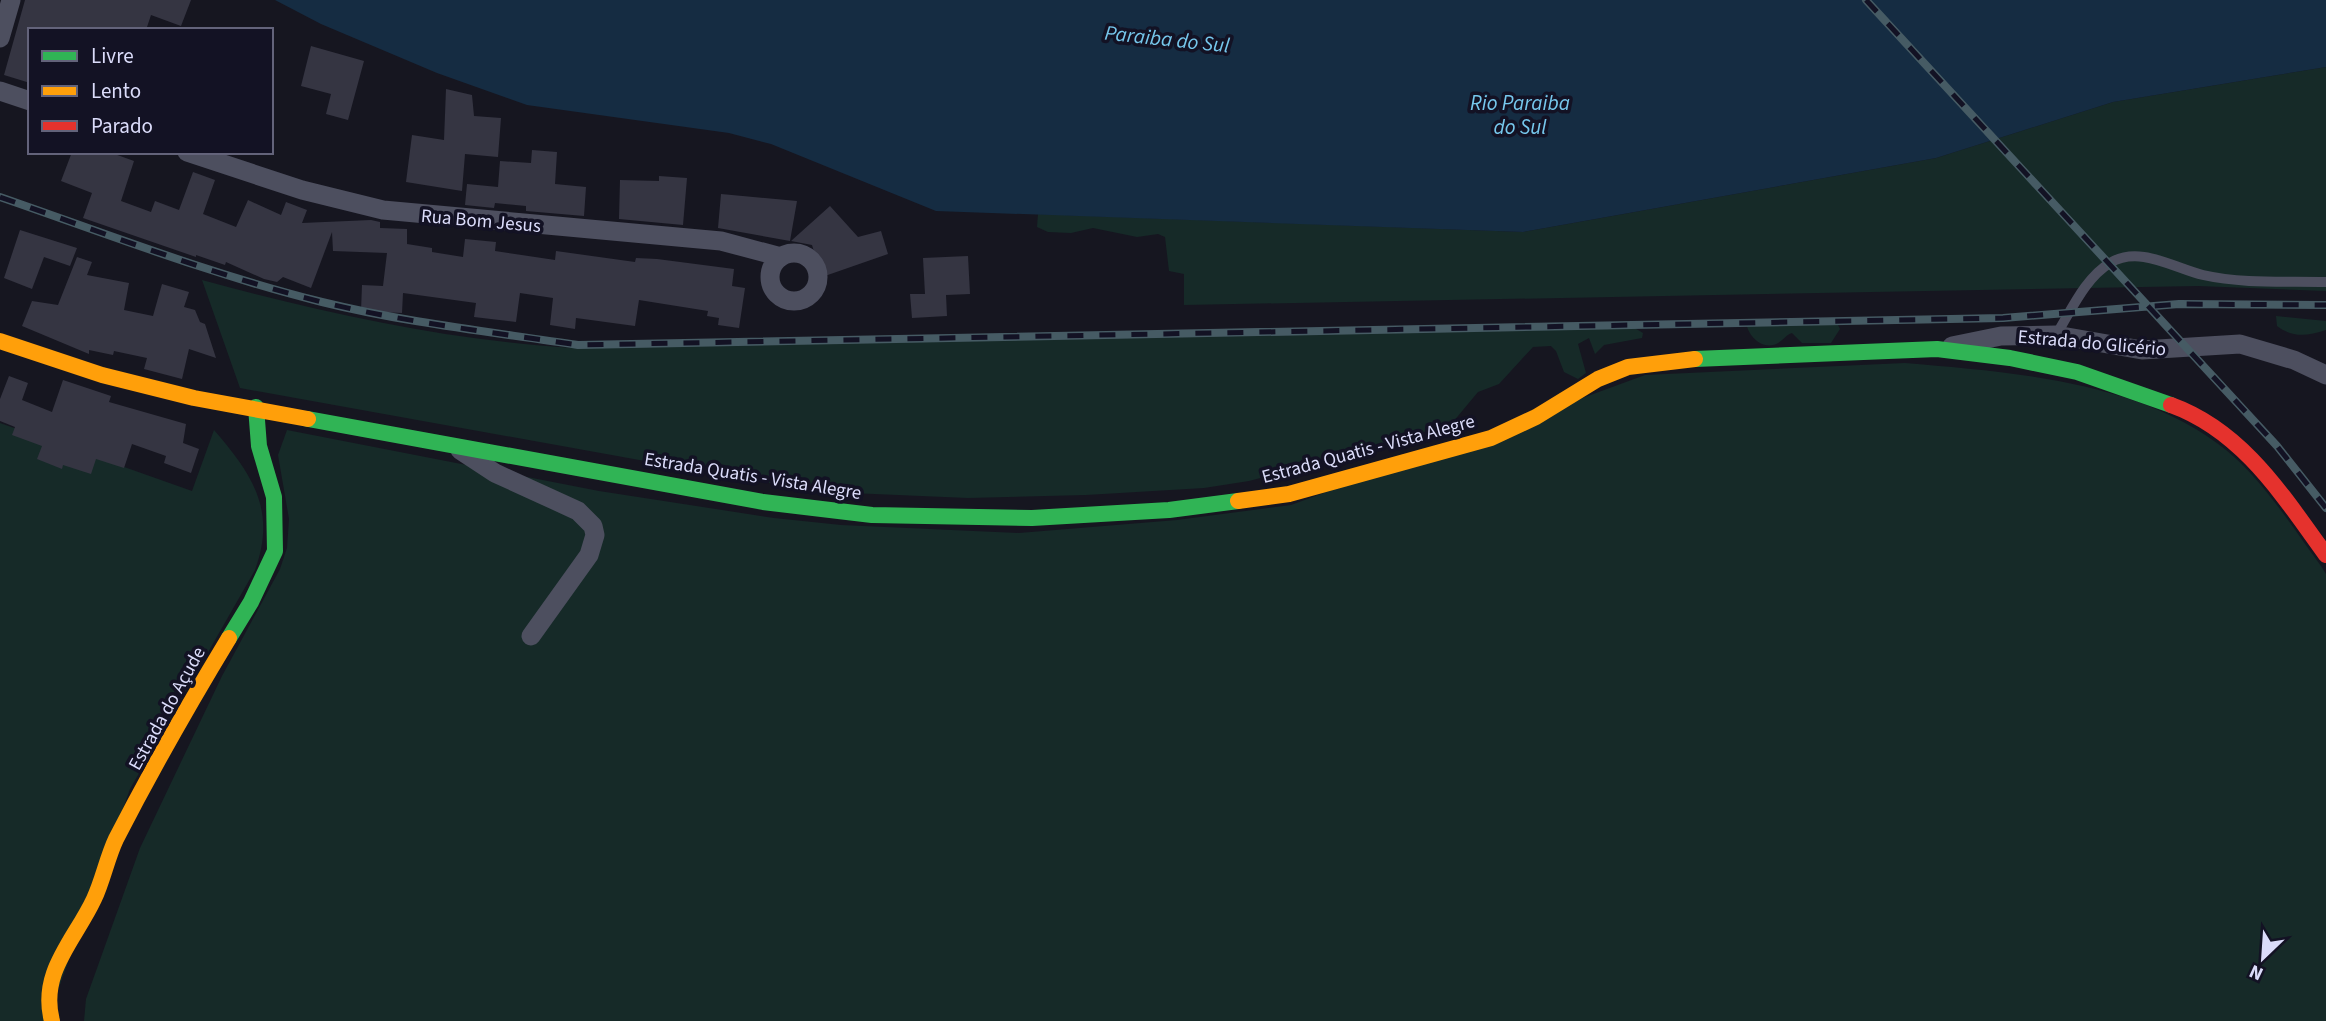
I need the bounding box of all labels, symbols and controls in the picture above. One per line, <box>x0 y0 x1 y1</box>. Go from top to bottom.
water label: Paraiba do Sul <box>1103 18 1232 61</box>
legend <box>28 28 273 154</box>
text: Livre <box>91 41 134 71</box>
text: Lento <box>91 76 141 106</box>
water label: Rio Paraiba do Sul <box>1470 88 1570 142</box>
text: Parado <box>91 111 153 141</box>
street label: Rua Bom Jesus <box>420 203 542 240</box>
street label: Estrada do Glicério <box>2017 324 2167 363</box>
street label: Estrada Quatis - Vista Alegre <box>1259 408 1478 491</box>
street label: Estrada Quatis - Vista Alegre <box>642 446 863 507</box>
street label: Estrada do Açude <box>122 642 212 775</box>
north arrow <box>2228 923 2298 993</box>
text: N <box>2245 957 2268 987</box>

